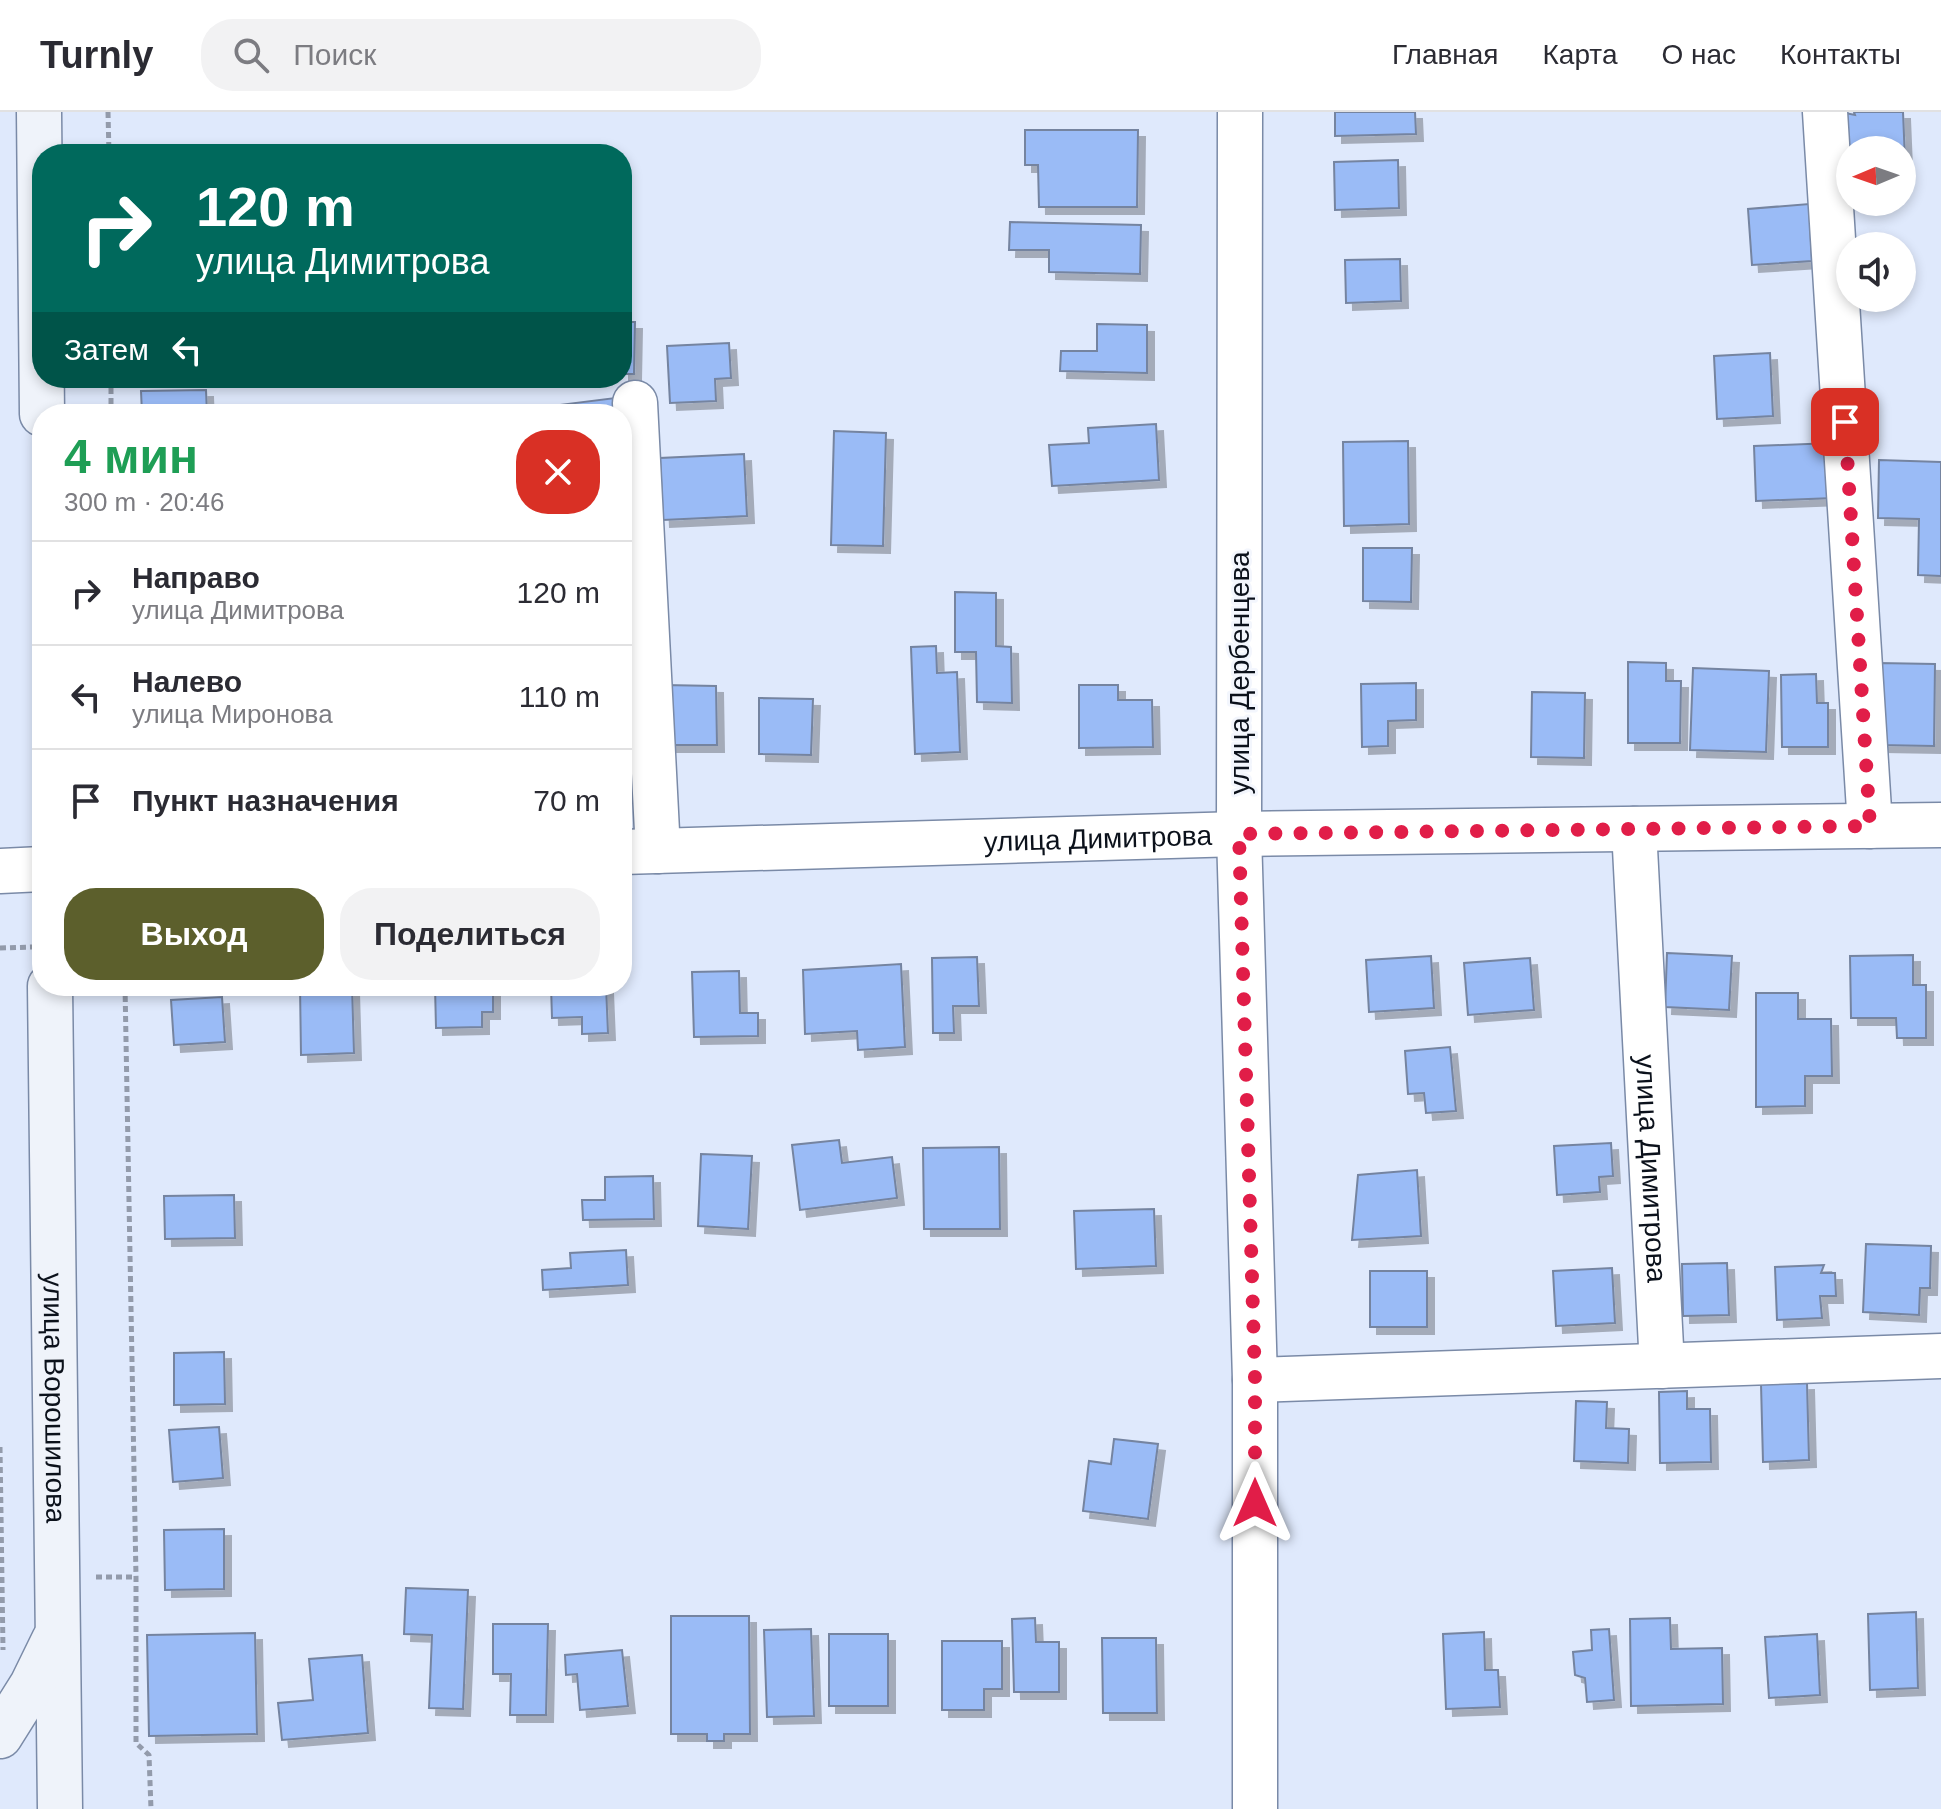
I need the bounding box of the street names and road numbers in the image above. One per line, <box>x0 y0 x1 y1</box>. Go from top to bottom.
street label: улица Дербенцева <box>1224 551 1255 795</box>
street label: улица Димитрова <box>983 820 1213 857</box>
street label: улица Димитрова <box>1630 1054 1673 1284</box>
street label: улица Ворошилова <box>37 1272 72 1524</box>

